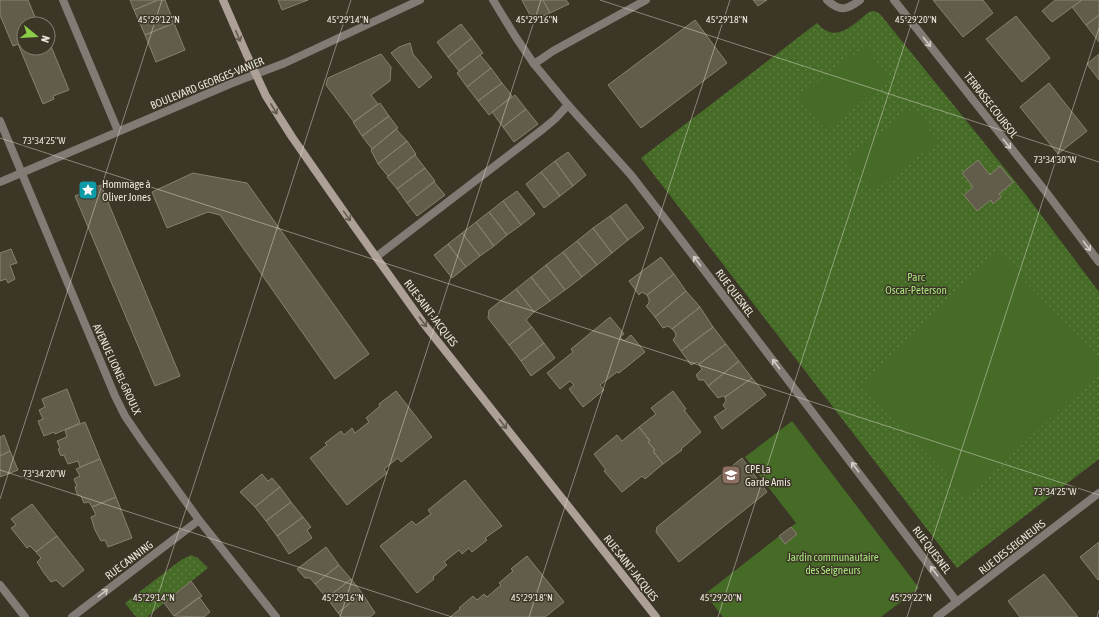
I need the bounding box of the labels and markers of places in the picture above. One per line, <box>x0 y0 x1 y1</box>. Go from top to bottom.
place label: Hommage à Oliver Jones <box>102 178 151 203</box>
place icon: Hommage à Oliver Jones <box>77 179 99 201</box>
place label: CPE La Garde Amis <box>745 463 791 488</box>
school or university icon: CPE La Garde Amis <box>720 464 742 486</box>

